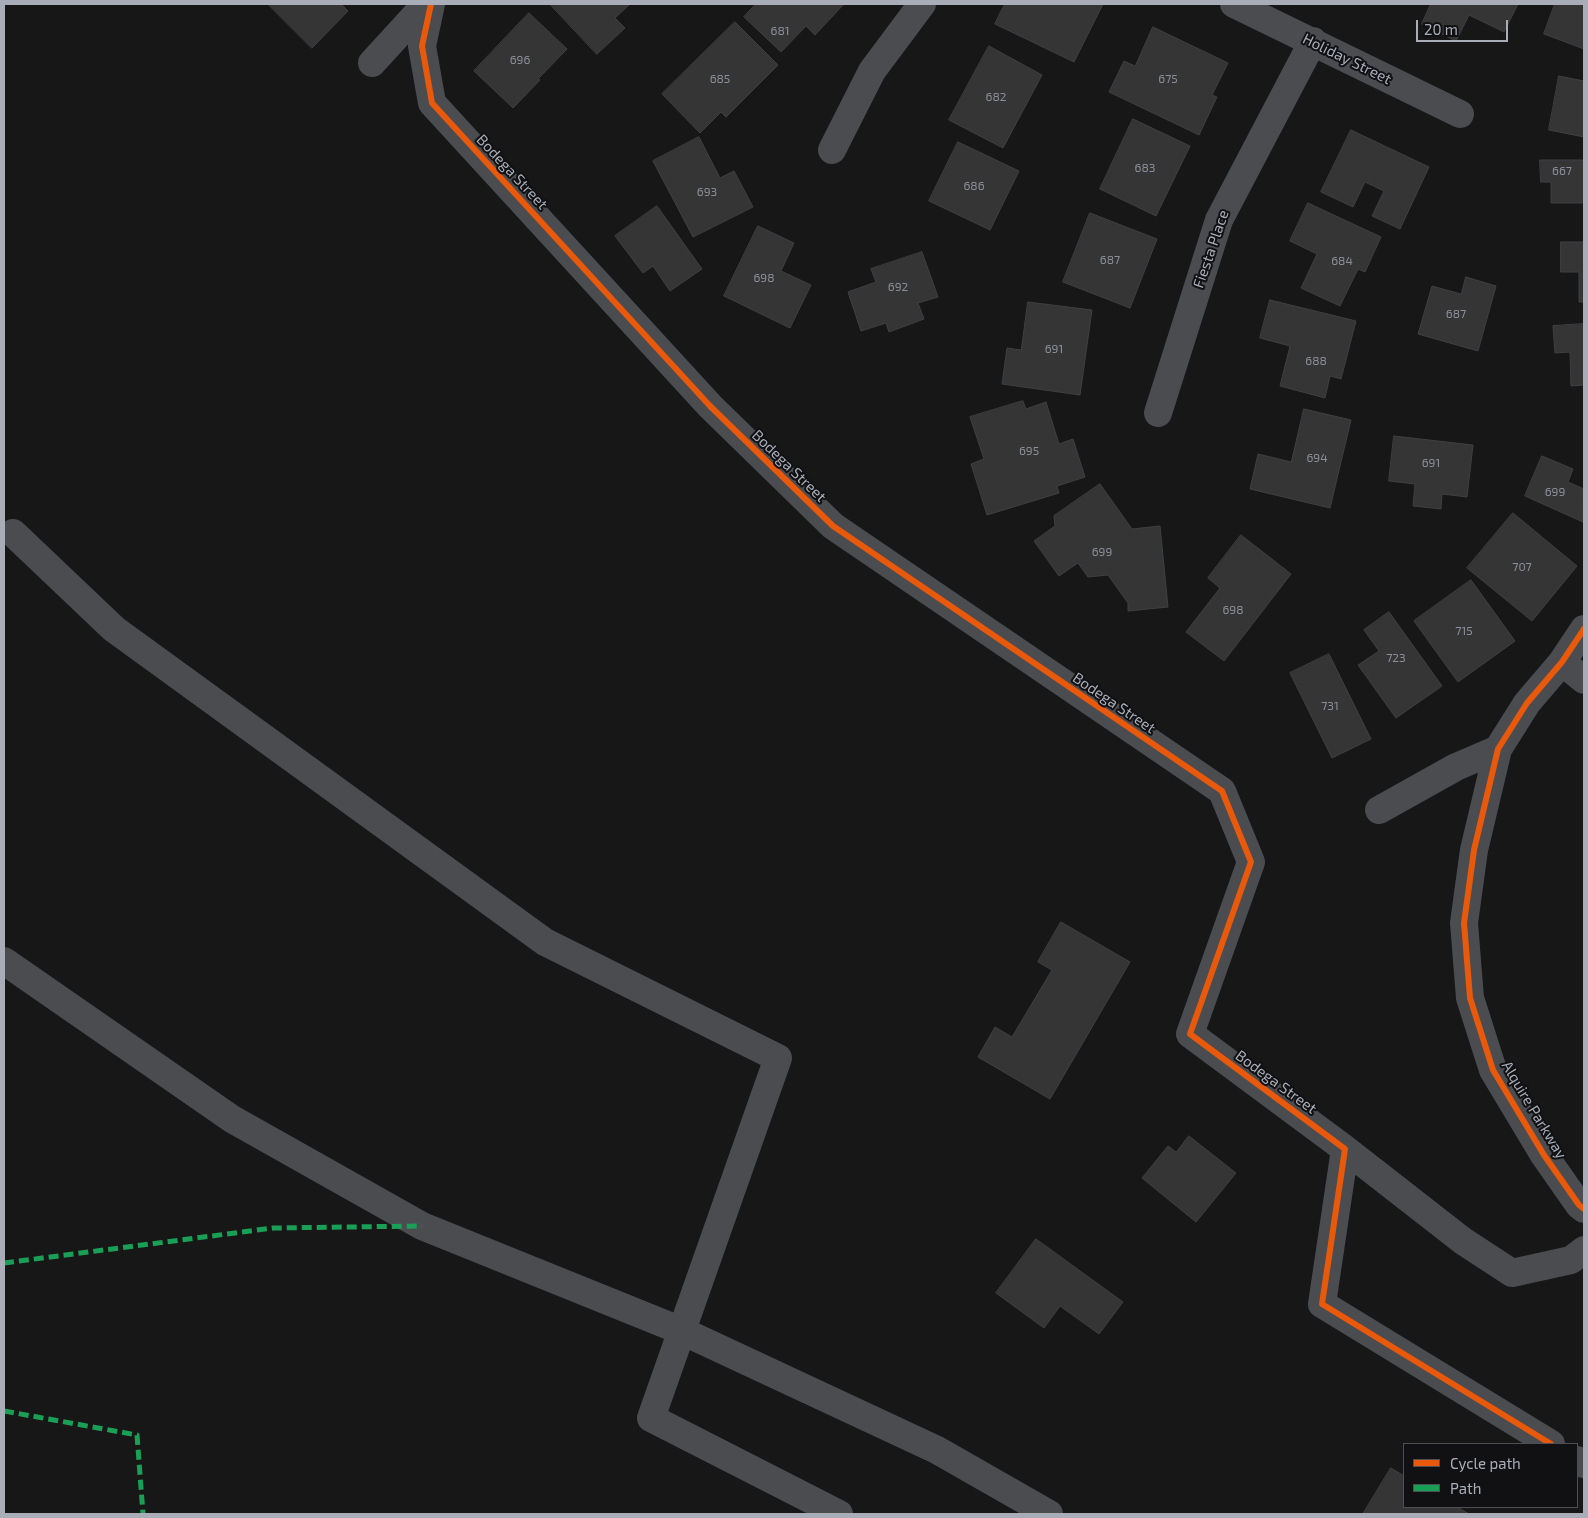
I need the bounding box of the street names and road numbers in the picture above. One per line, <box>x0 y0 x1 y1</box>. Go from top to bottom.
street label: Holiday Street <box>1300 30 1394 88</box>
street label: Bodega Street <box>473 131 551 213</box>
street label: Fiesta Place <box>1189 207 1233 291</box>
street label: Bodega Street <box>748 426 830 506</box>
street label: Bodega Street <box>1069 669 1159 737</box>
street label: Bodega Street <box>1232 1046 1320 1118</box>
street label: Alquire Parkway <box>1498 1058 1570 1162</box>

